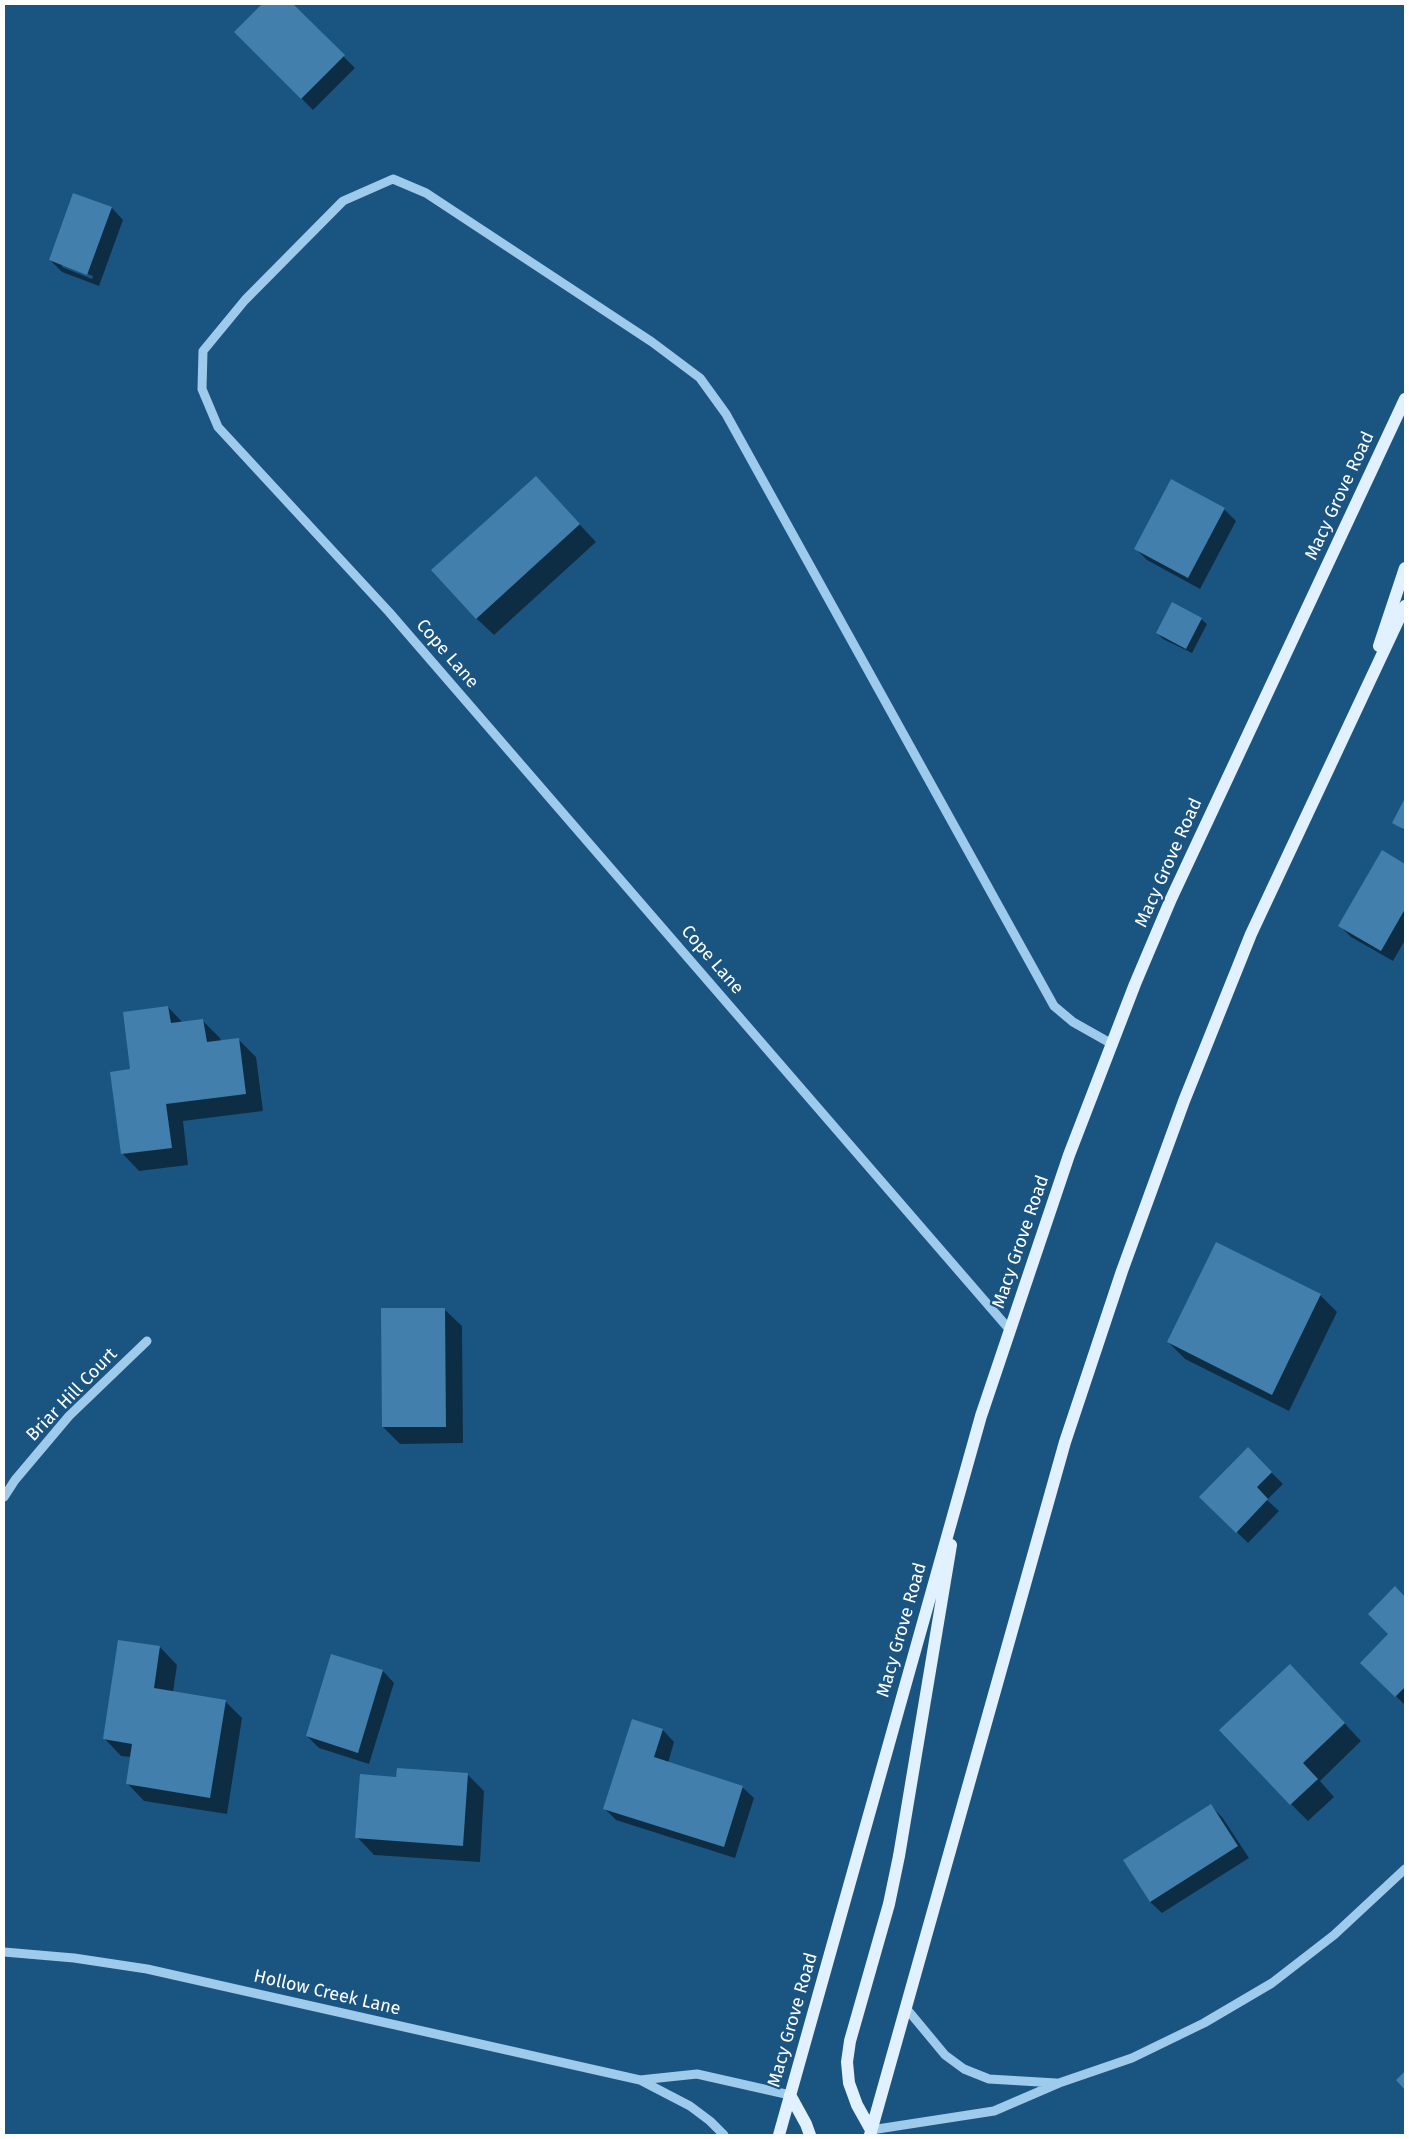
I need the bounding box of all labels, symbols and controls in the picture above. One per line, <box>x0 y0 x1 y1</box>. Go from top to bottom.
street label: Macy Grove Road <box>1301 428 1379 564</box>
street label: Cope Lane <box>411 615 483 693</box>
street label: Macy Grove Road <box>1131 795 1207 931</box>
street label: Cope Lane <box>676 921 748 999</box>
street label: Macy Grove Road <box>988 1173 1054 1311</box>
street label: Briar Hill Court <box>22 1344 122 1446</box>
street label: Macy Grove Road <box>872 1560 932 1700</box>
street label: Macy Grove Road <box>763 1950 823 2090</box>
street label: Hollow Creek Lane <box>251 1966 403 2020</box>

